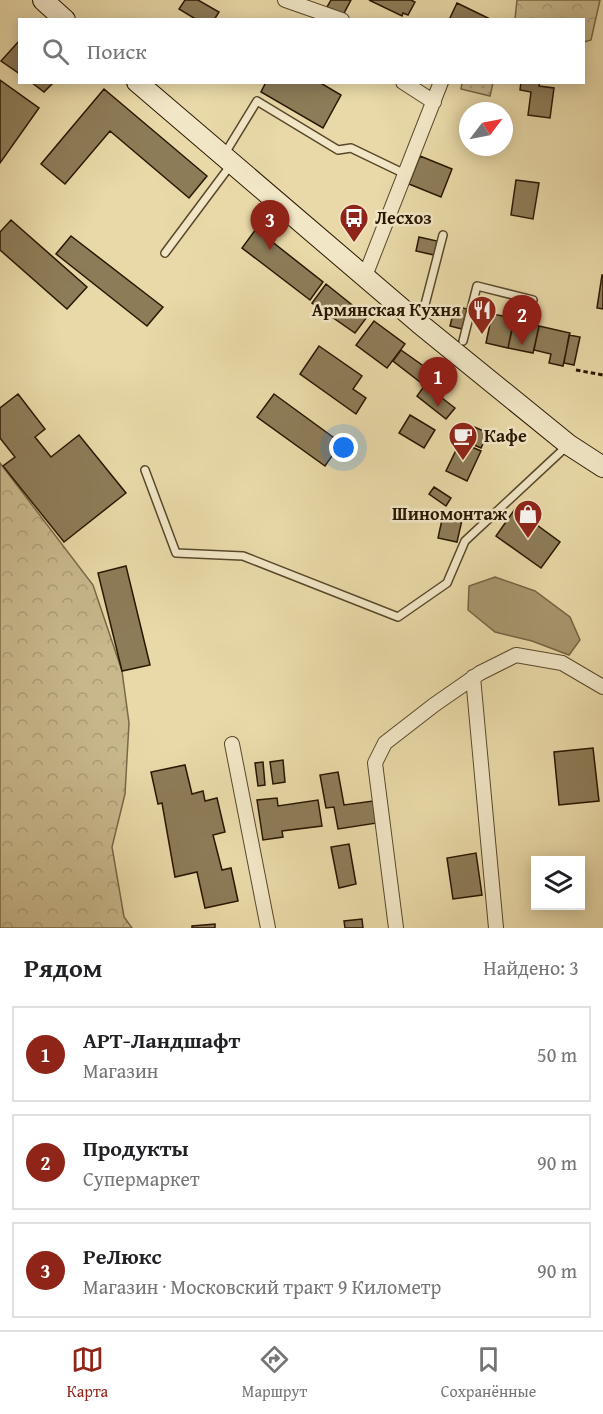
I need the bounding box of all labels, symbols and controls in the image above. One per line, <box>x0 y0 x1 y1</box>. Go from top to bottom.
search box <box>18 18 585 84</box>
icon: search <box>39 35 72 68</box>
text: Поиск <box>87 35 147 67</box>
north arrow <box>459 102 513 156</box>
pin: 3 <box>250 200 290 250</box>
bus stop icon: Лесхоз <box>338 202 370 244</box>
place label: Лесхоз <box>375 204 432 231</box>
restaurant icon: Армянская Кухня <box>466 294 498 336</box>
place label: Армянская Кухня <box>312 296 461 323</box>
pin: 2 <box>502 296 542 345</box>
pin: 1 <box>418 358 458 407</box>
cafe icon: Кафе <box>447 420 479 462</box>
place label: Кафе <box>484 422 527 449</box>
your location <box>329 433 358 462</box>
shop icon: Шиномонтаж <box>512 498 544 540</box>
place label: Шиномонтаж <box>392 500 508 527</box>
map controls <box>531 856 585 910</box>
button: layers <box>531 856 585 910</box>
text: Рядом <box>24 948 102 987</box>
text: Найдено: 3 <box>483 953 579 982</box>
text: АРТ-Ландшафт <box>83 1024 240 1056</box>
text: 1 <box>40 1040 51 1069</box>
text: 50 m <box>537 1040 577 1069</box>
text: Магазин <box>83 1056 158 1085</box>
text: Продукты <box>83 1132 189 1164</box>
text: 2 <box>40 1148 51 1177</box>
text: 90 m <box>537 1148 577 1177</box>
text: Супермаркет <box>83 1164 200 1193</box>
text: РеЛюкс <box>83 1240 162 1272</box>
text: 3 <box>40 1256 51 1285</box>
text: 90 m <box>537 1256 577 1285</box>
text: Магазин · Московский тракт 9 Километр <box>83 1272 441 1301</box>
tab: Карта <box>67 1343 108 1403</box>
tab: Маршрут <box>242 1343 307 1403</box>
tab: Сохранённые <box>441 1343 536 1403</box>

